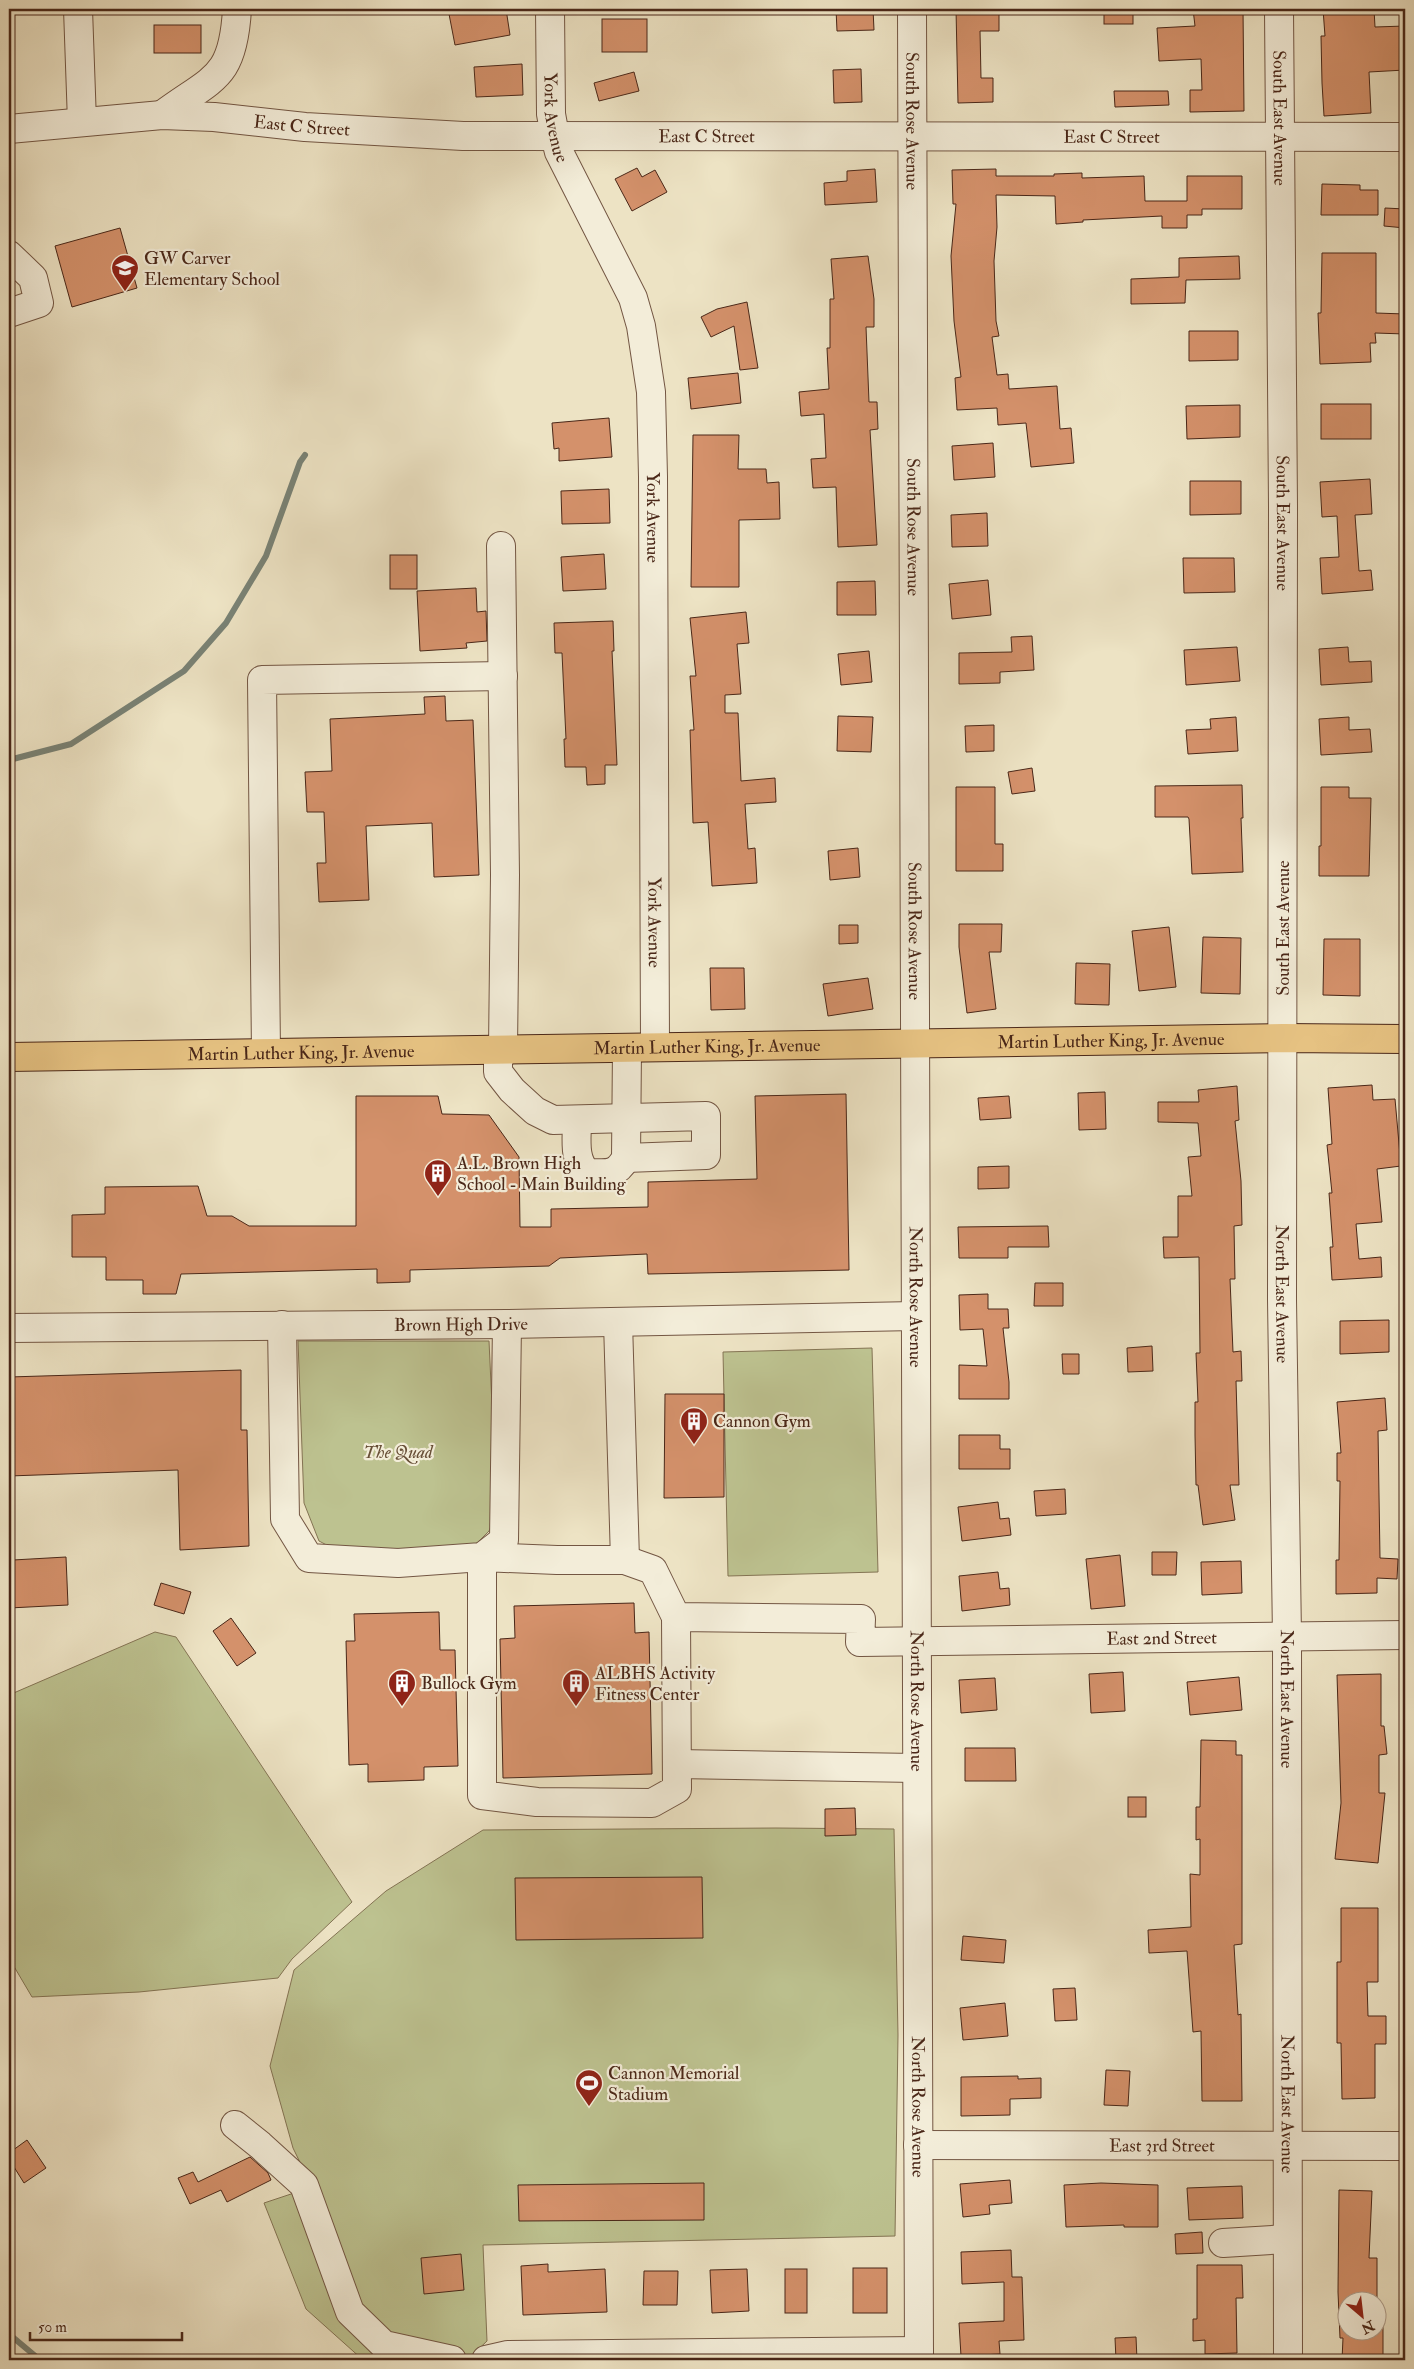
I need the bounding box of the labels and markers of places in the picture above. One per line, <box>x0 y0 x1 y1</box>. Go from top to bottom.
place label: GW Carver Elementary School <box>144 247 280 291</box>
school or university icon: GW Carver Elementary School <box>110 253 140 292</box>
place label: A.L. Brown High School - Main Building <box>456 1152 627 1196</box>
building icon: A.L. Brown High School - Main Building <box>423 1158 453 1197</box>
building icon: Cannon Gym <box>679 1406 709 1445</box>
place label: Cannon Gym <box>713 1410 811 1433</box>
place label: ALBHS Activity Fitness Center <box>594 1662 716 1706</box>
building icon: Bullock Gym <box>387 1668 417 1707</box>
building icon: ALBHS Activity Fitness Center <box>561 1668 591 1707</box>
place label: Bullock Gym <box>421 1672 517 1695</box>
place label: Cannon Memorial Stadium <box>608 2062 740 2106</box>
sports icon: Cannon Memorial Stadium <box>574 2068 604 2107</box>

